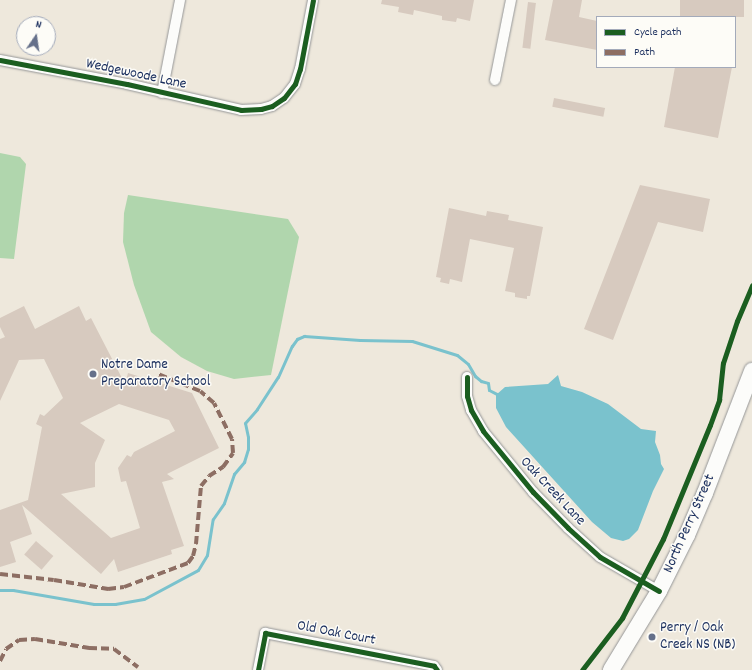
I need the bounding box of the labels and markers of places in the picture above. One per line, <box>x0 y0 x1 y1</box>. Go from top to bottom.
place label: Notre Dame Preparatory School <box>101 356 210 391</box>
marker: Notre Dame Preparatory School <box>88 369 98 379</box>
place label: Perry / Oak Creek NS (NB) <box>660 619 735 654</box>
marker: Perry / Oak Creek NS (NB) <box>647 632 657 642</box>

